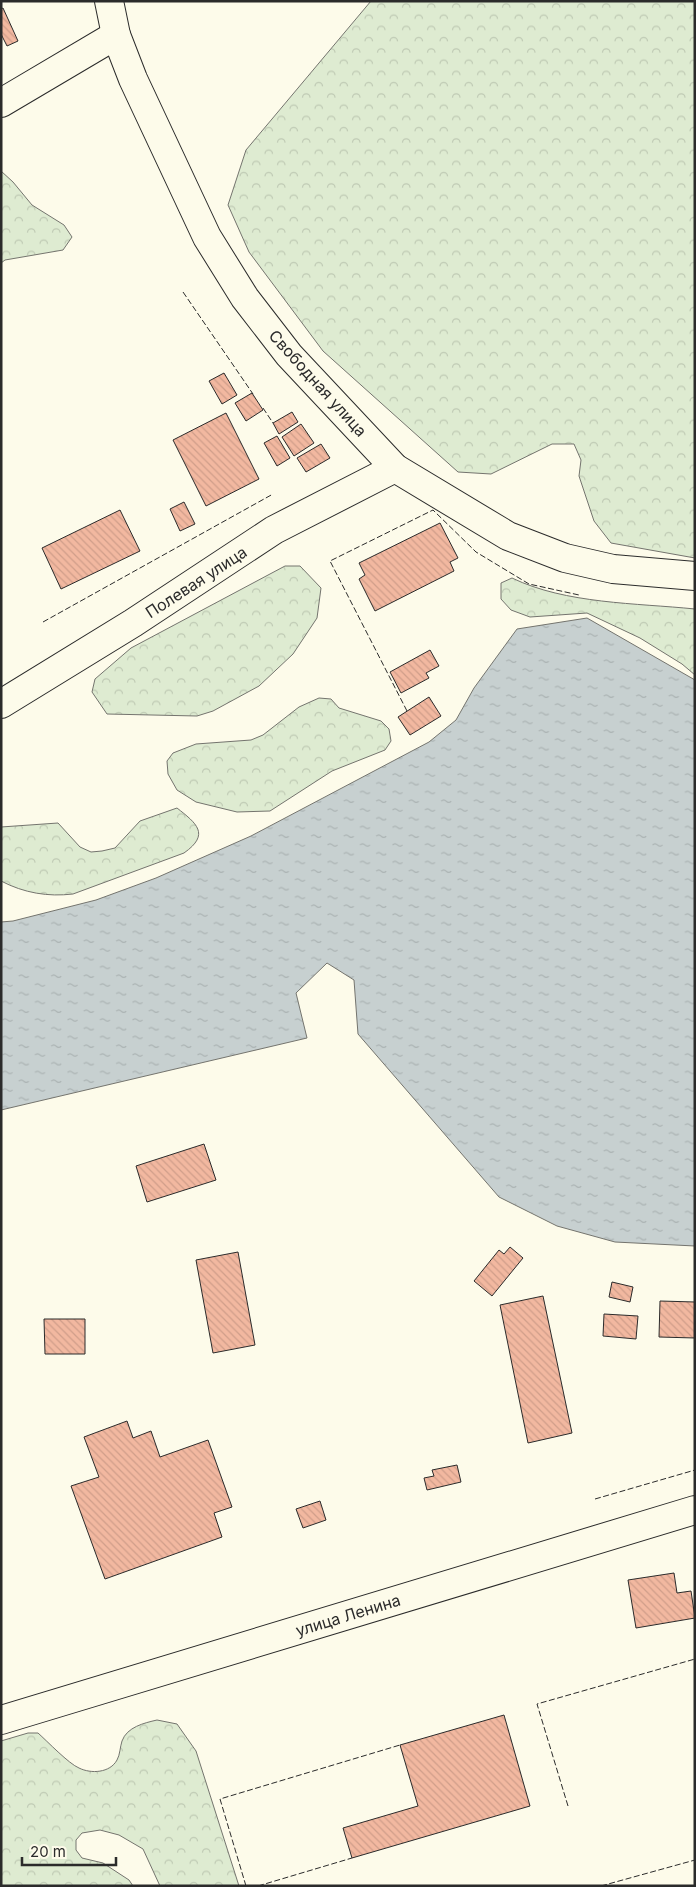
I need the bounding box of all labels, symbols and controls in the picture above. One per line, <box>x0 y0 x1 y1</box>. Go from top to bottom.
street label: Свободная улица <box>265 326 371 440</box>
street label: Полевая улица <box>142 542 250 622</box>
street label: улица Ленина <box>293 1590 403 1640</box>
scale bar <box>22 1834 116 1866</box>
text: 20 m <box>30 1842 66 1861</box>

